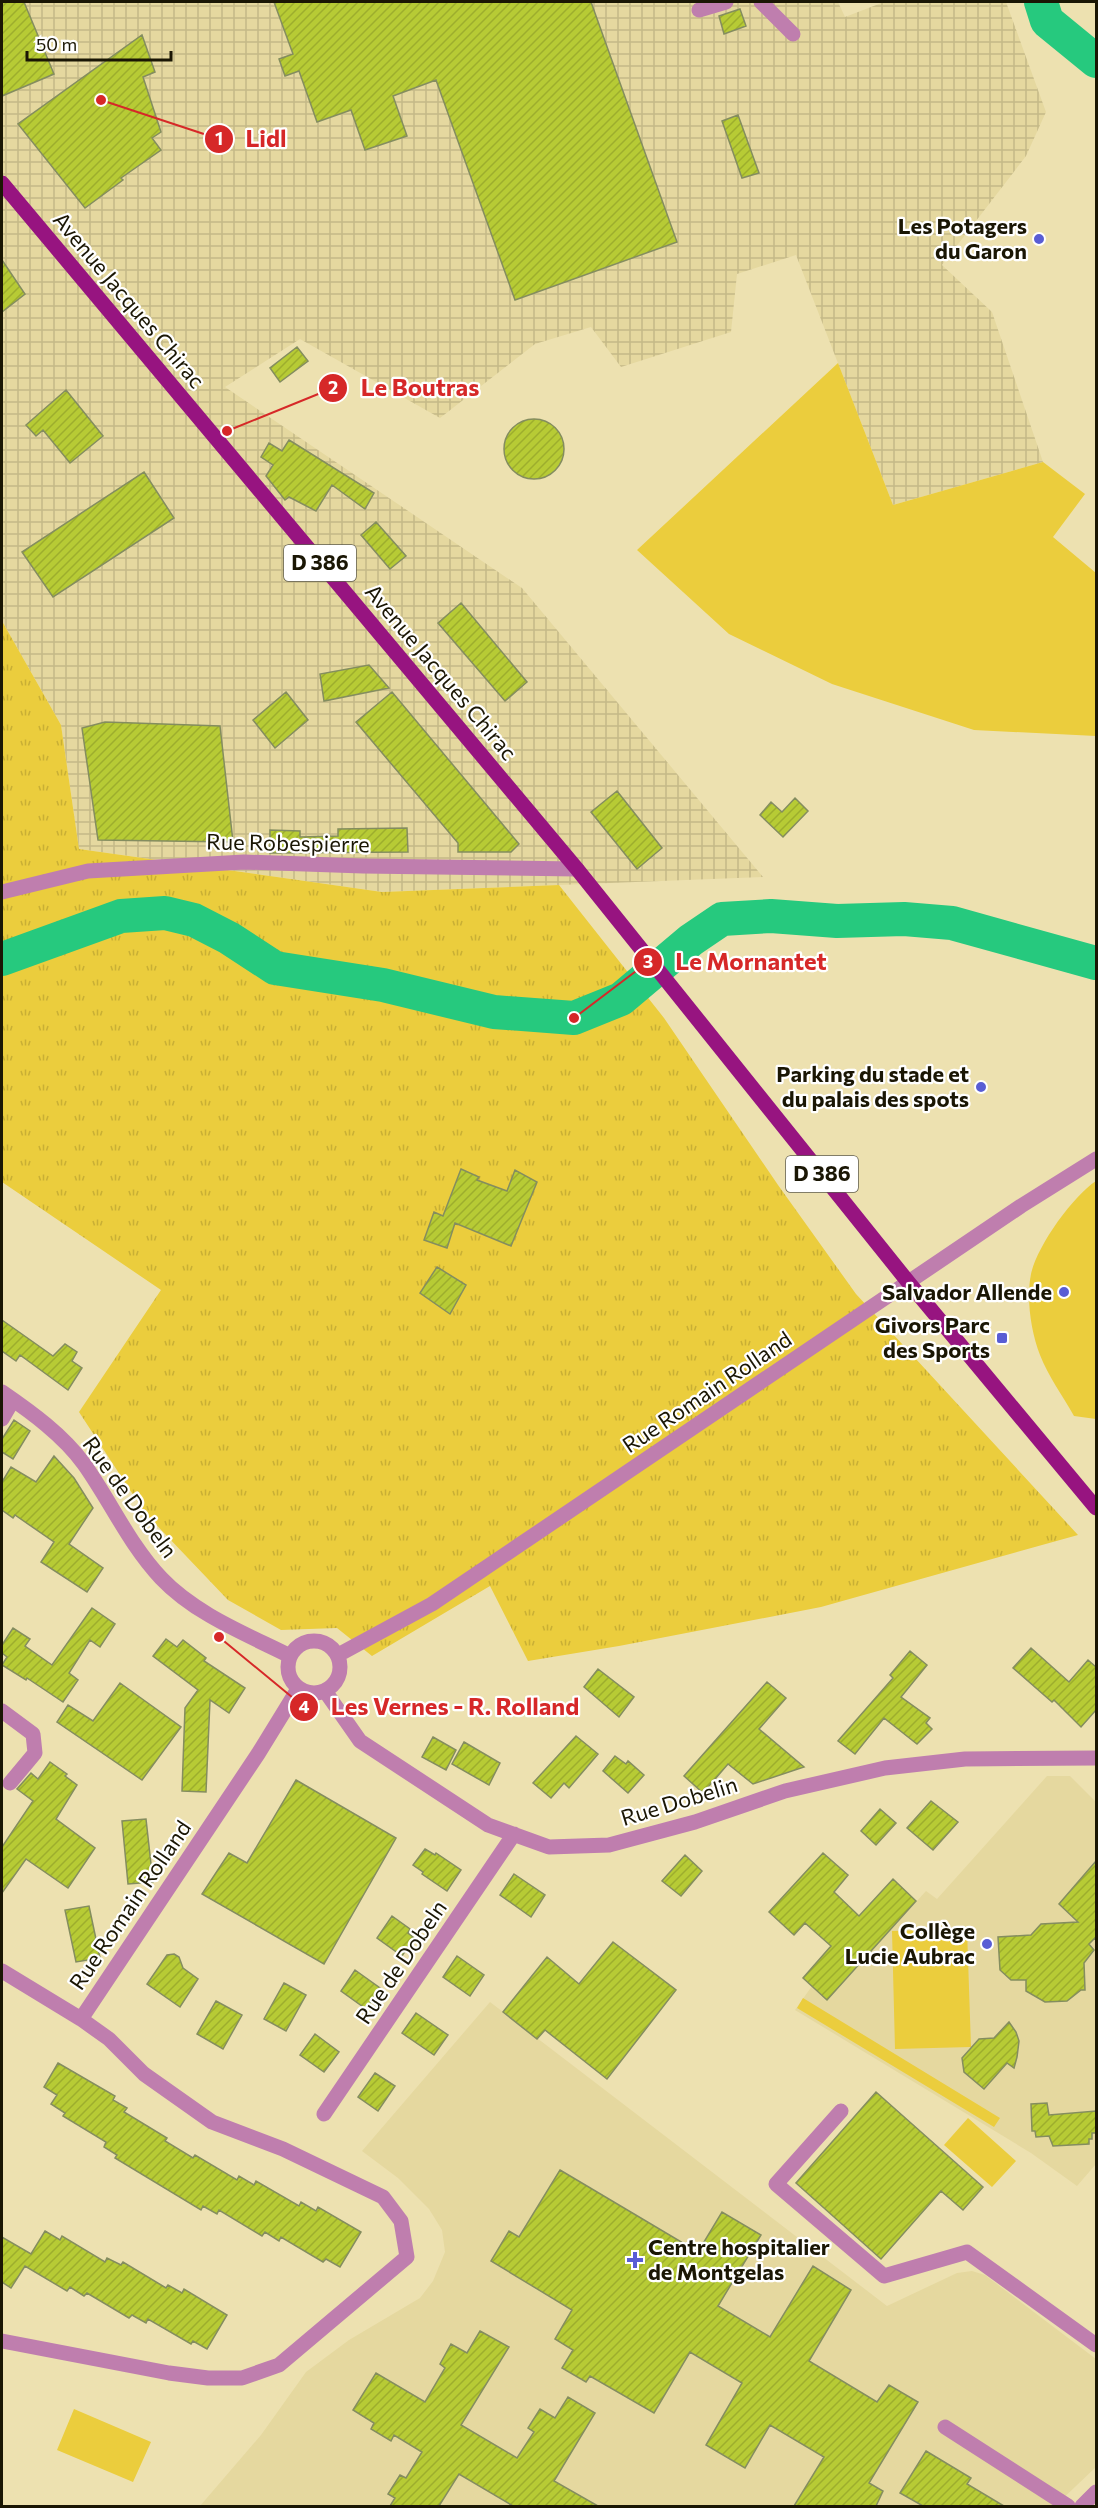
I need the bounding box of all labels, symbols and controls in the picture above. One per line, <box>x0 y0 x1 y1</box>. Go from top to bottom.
scale bar <box>27 24 171 62</box>
text: 50 m <box>36 33 77 55</box>
callout: Lidl <box>204 118 299 160</box>
text: Lidl <box>245 123 287 152</box>
text: 1 <box>215 127 223 149</box>
street label: Avenue Jacques Chirac <box>48 206 211 393</box>
place label: Les Potagers du Garon <box>898 212 1027 264</box>
marker: Les Potagers du Garon <box>1032 232 1046 246</box>
callout: Le Boutras <box>318 367 491 409</box>
text: Le Boutras <box>361 372 479 401</box>
text: 2 <box>328 376 338 398</box>
road number: D 386 <box>284 545 356 581</box>
street label: Avenue Jacques Chirac <box>360 578 523 765</box>
street label: Rue Robespierre <box>206 828 370 857</box>
callout: Le Mornantet <box>633 941 838 983</box>
text: Le Mornantet <box>675 946 827 975</box>
text: 3 <box>643 950 653 972</box>
place label: Parking du stade et du palais des spots <box>776 1060 969 1112</box>
marker: Parking du stade et du palais des spots <box>974 1080 988 1094</box>
road number: D 386 <box>786 1156 858 1192</box>
place label: Salvador Allende <box>882 1278 1052 1305</box>
marker: Salvador Allende <box>1057 1285 1071 1299</box>
place label: Givors Parc des Sports <box>875 1311 990 1363</box>
street label: Rue Romain Rolland <box>617 1325 796 1458</box>
marker: Givors Parc des Sports <box>995 1331 1009 1345</box>
street label: Rue de Dobeln <box>77 1431 183 1563</box>
callout: Les Vernes - R. Rolland <box>289 1686 592 1728</box>
text: Les Vernes - R. Rolland <box>331 1691 579 1720</box>
text: 4 <box>298 1695 310 1717</box>
street label: Rue Dobelin <box>617 1770 740 1831</box>
street label: Rue Romain Rolland <box>63 1815 196 1994</box>
street label: Rue de Dobeln <box>349 1895 452 2029</box>
place label: Collège Lucie Aubrac <box>845 1917 975 1969</box>
marker: Collège Lucie Aubrac <box>980 1937 994 1951</box>
place label: Centre hospitalier de Montgelas <box>648 2233 830 2285</box>
marker: Centre hospitalier de Montgelas <box>626 2251 644 2269</box>

